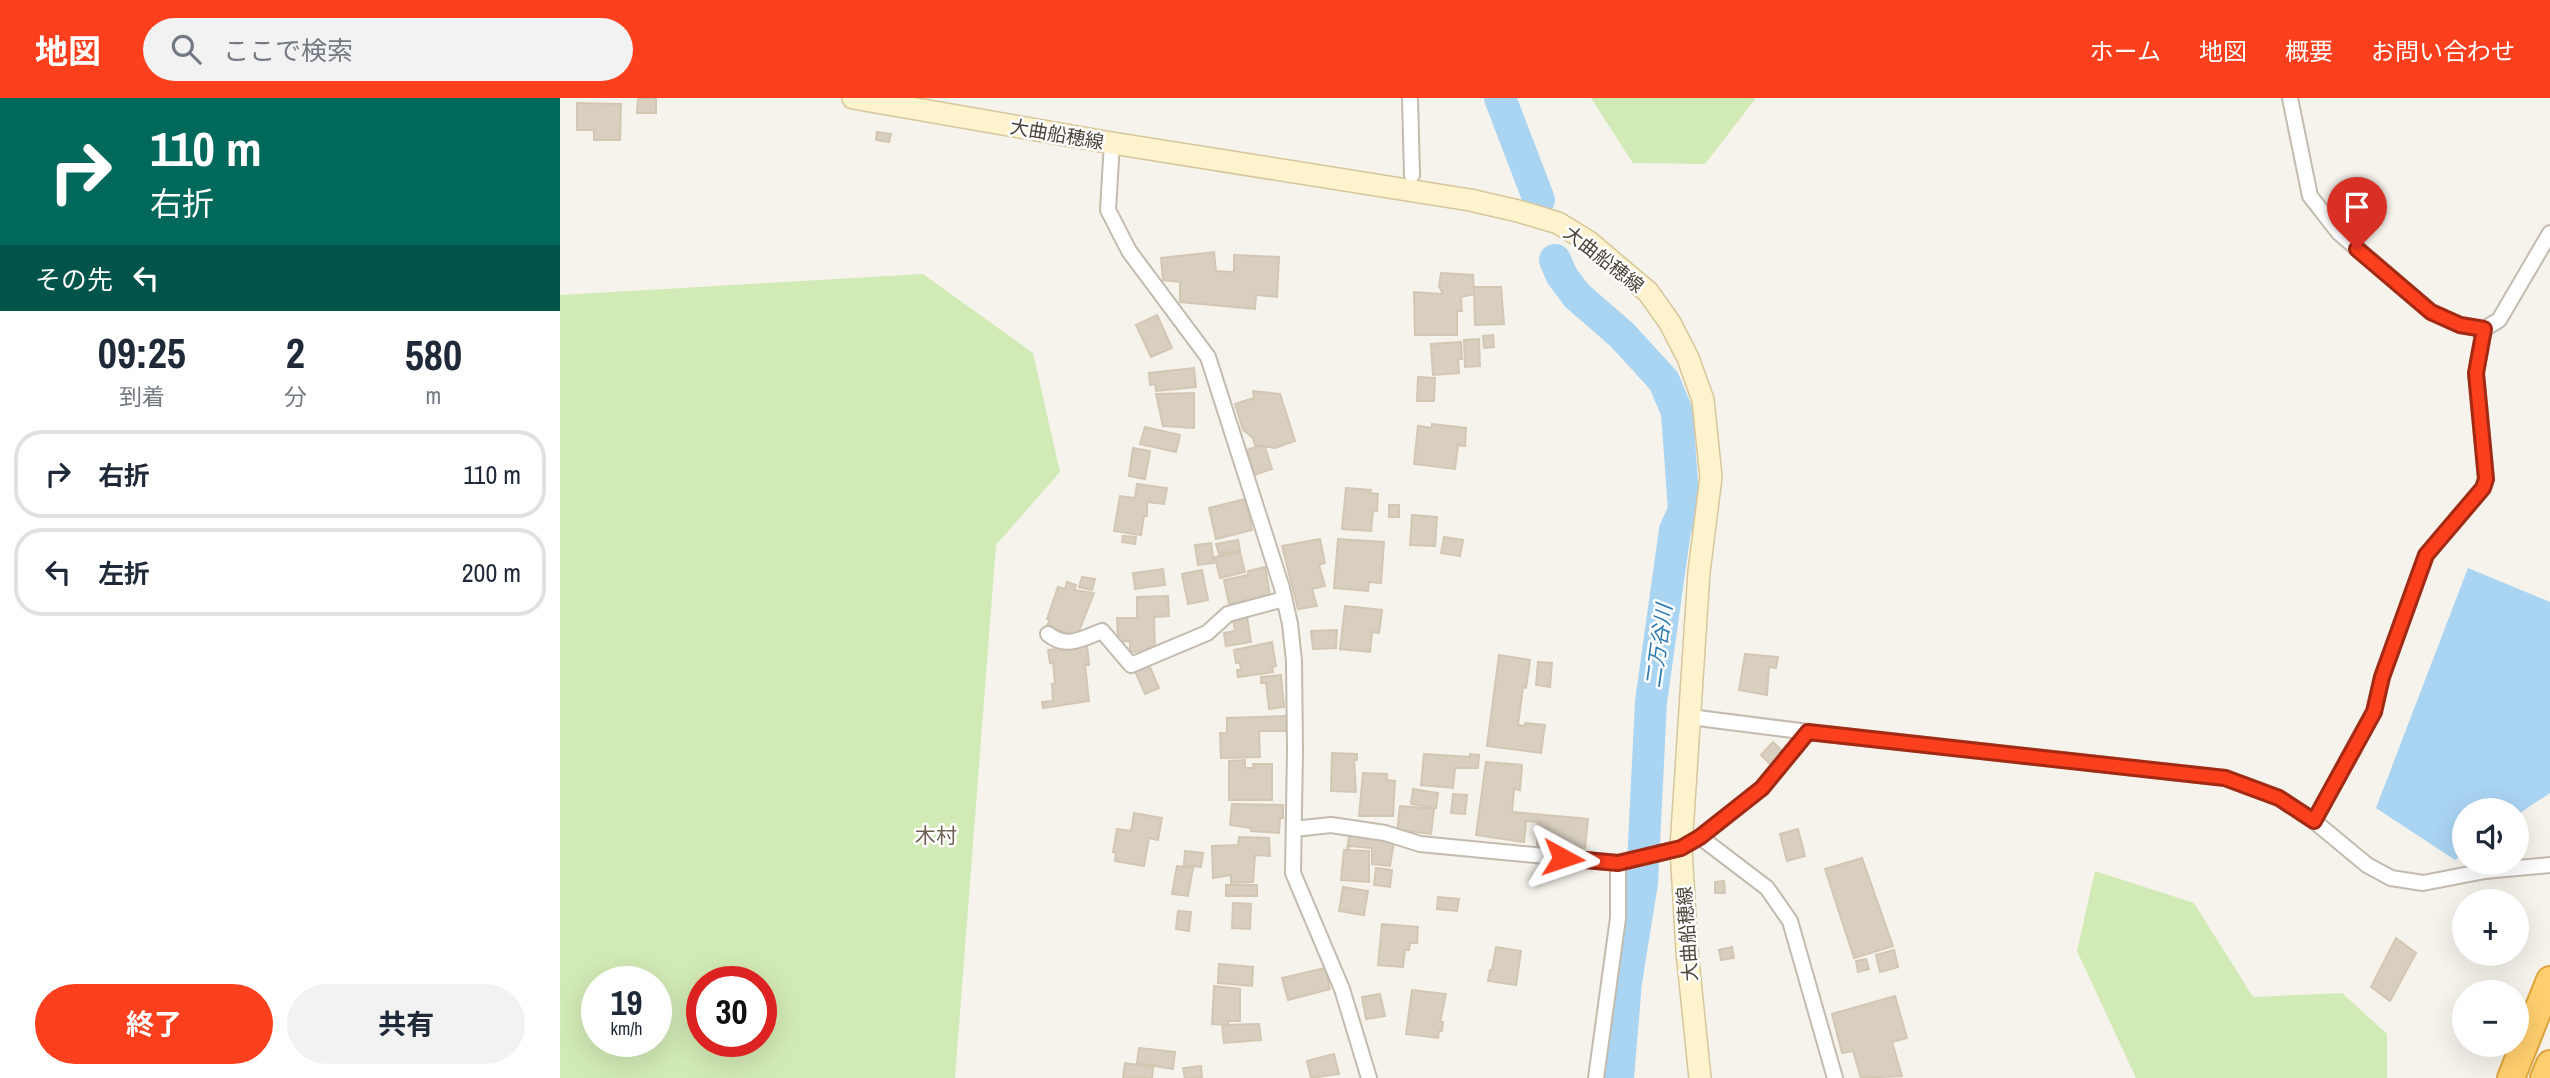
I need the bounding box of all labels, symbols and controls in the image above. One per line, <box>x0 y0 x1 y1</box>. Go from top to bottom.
search box <box>143 18 633 81</box>
text: 地図 <box>35 29 101 73</box>
icon: search <box>167 30 205 68</box>
text: ここで検索 <box>223 33 353 68</box>
text: ホーム <box>2090 35 2161 67</box>
text: 地図 <box>2199 35 2247 67</box>
text: 概要 <box>2285 35 2333 67</box>
text: お問い合わせ <box>2371 35 2515 67</box>
street label: 大曲船穂線 <box>1008 113 1106 155</box>
text: 110 m <box>150 115 262 181</box>
icon: right <box>35 126 126 217</box>
pin <box>2327 177 2387 249</box>
text: 右折 <box>150 182 214 225</box>
icon: arrive <box>2338 188 2376 226</box>
street label: 大曲船穂線 <box>1559 220 1649 298</box>
icon: left <box>127 259 165 297</box>
text: その先 <box>35 262 113 297</box>
text: 09:25 <box>98 325 186 381</box>
text: 2 <box>286 325 305 381</box>
text: 580 <box>405 327 462 383</box>
text: m <box>426 380 441 411</box>
text: 到着 <box>119 381 165 412</box>
text: 分 <box>284 381 307 412</box>
icon: right <box>39 455 77 493</box>
text: 110 m <box>463 457 521 492</box>
text: 右折 <box>98 458 150 493</box>
icon: left <box>39 553 77 591</box>
text: 200 m <box>462 555 521 590</box>
text: 左折 <box>98 556 150 591</box>
water label: 二万谷川 <box>1638 600 1679 690</box>
map controls <box>2452 798 2529 1057</box>
button: sound <box>2452 798 2529 875</box>
district label: 木村 <box>915 821 957 850</box>
position arrow <box>1526 821 1600 895</box>
street label: 大曲船穂線 <box>1671 886 1703 982</box>
button: + <box>2452 889 2529 966</box>
speed limit sign: 30 <box>686 966 777 1057</box>
text: 19 <box>611 979 642 1026</box>
button: − <box>2452 980 2529 1057</box>
button: 終了 <box>35 984 273 1064</box>
button: 共有 <box>287 984 525 1064</box>
text: km/h <box>611 1016 643 1041</box>

